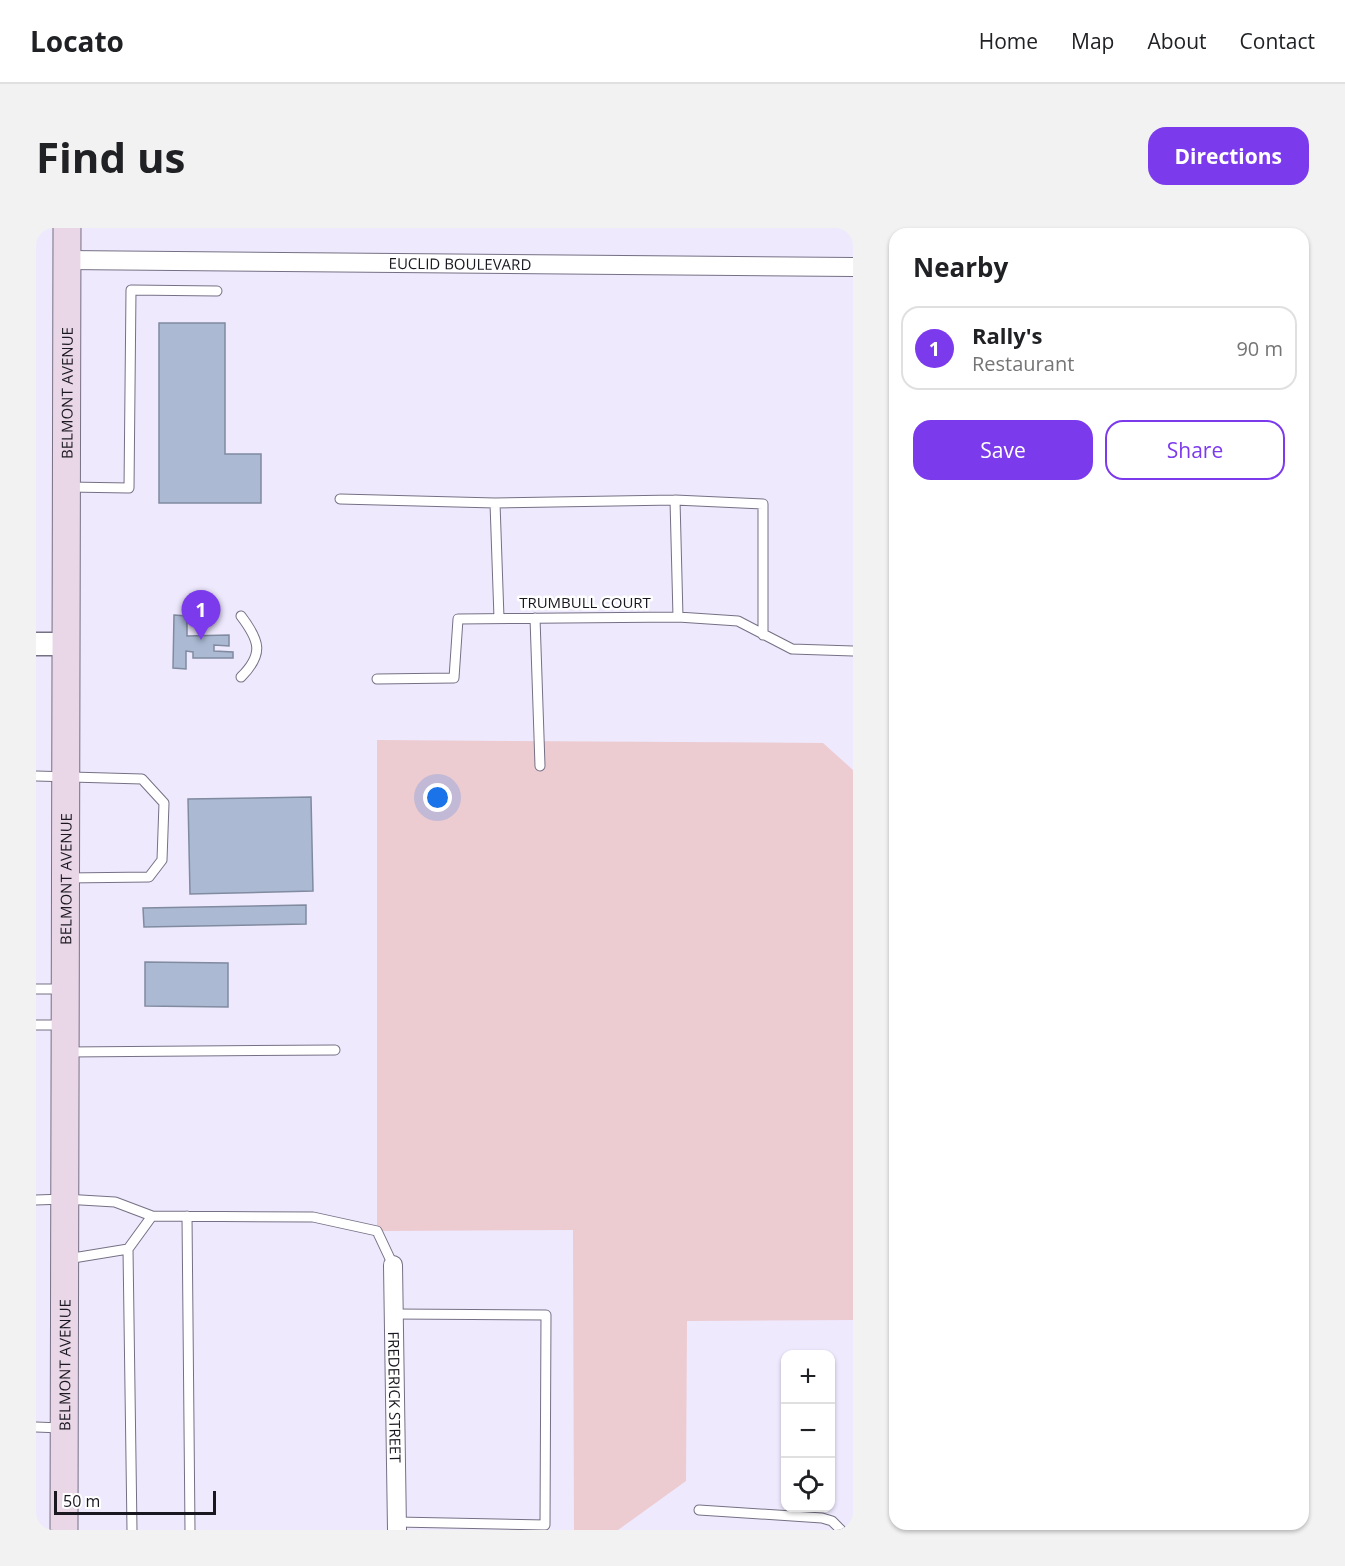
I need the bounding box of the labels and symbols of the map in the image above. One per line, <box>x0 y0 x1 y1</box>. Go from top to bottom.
street label: EUCLID BOULEVARD <box>389 253 531 274</box>
street label: BELMONT AVENUE <box>56 327 77 459</box>
pin: 1 <box>182 590 220 640</box>
street label: TRUMBULL COURT <box>519 592 652 612</box>
your location <box>423 783 452 812</box>
street label: BELMONT AVENUE <box>55 813 76 945</box>
street label: BELMONT AVENUE <box>54 1299 75 1431</box>
street label: FREDERICK STREET <box>384 1331 406 1464</box>
scale bar <box>54 1488 216 1516</box>

